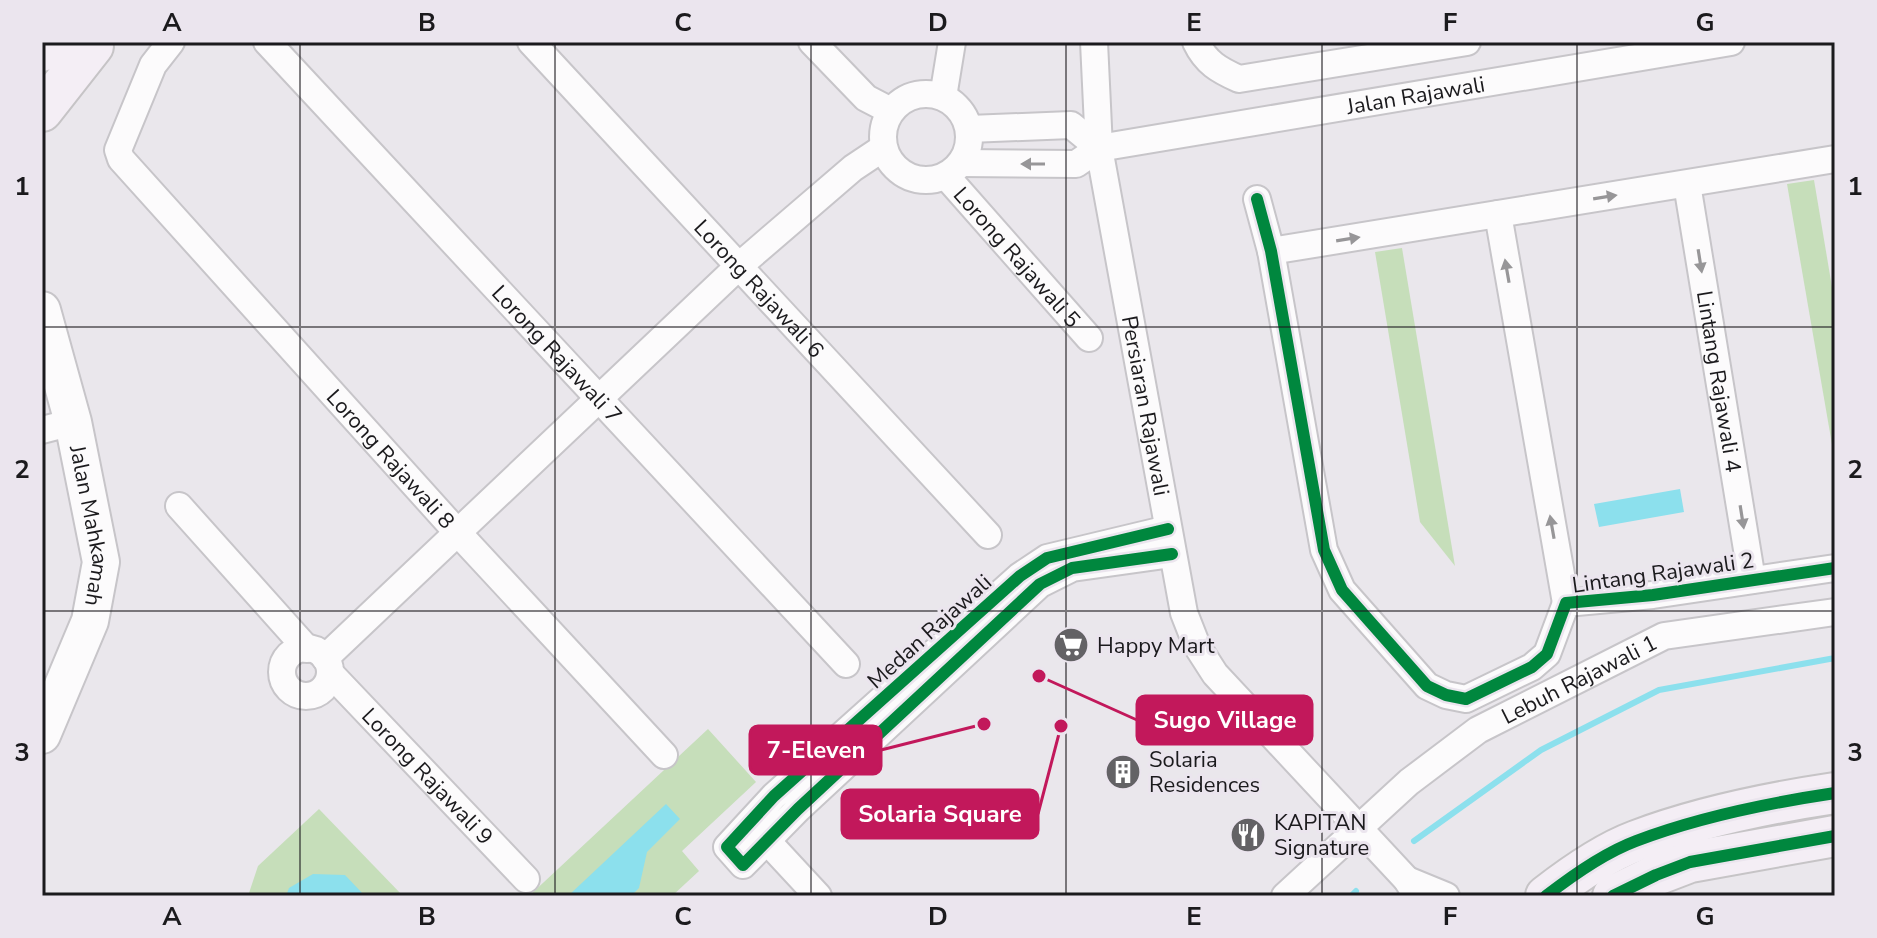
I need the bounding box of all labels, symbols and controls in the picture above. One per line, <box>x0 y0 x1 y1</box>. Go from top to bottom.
text: A <box>162 5 182 40</box>
text: B <box>418 5 436 40</box>
text: C <box>674 5 692 40</box>
text: D <box>928 5 948 40</box>
text: E <box>1186 5 1202 40</box>
text: F <box>1443 5 1457 40</box>
text: G <box>1695 5 1715 40</box>
street label: Jalan Rajawali <box>1343 70 1487 122</box>
one-way arrow <box>1020 158 1045 170</box>
text: 1 <box>14 169 30 204</box>
text: 1 <box>1847 169 1863 204</box>
street label: Lorong Rajawali 5 <box>946 181 1087 335</box>
one-way arrow <box>1592 190 1617 203</box>
street label: Lorong Rajawali 6 <box>687 213 830 365</box>
one-way arrow <box>1336 232 1361 244</box>
one-way arrow <box>1694 248 1706 273</box>
one-way arrow <box>1501 258 1513 283</box>
street label: Lorong Rajawali 7 <box>485 279 628 430</box>
street label: Lintang Rajawali 4 <box>1689 289 1748 475</box>
street label: Persiaran Rajawali <box>1114 313 1176 498</box>
street label: Lorong Rajawali 8 <box>319 383 461 536</box>
street label: Jalan Mahkamah <box>62 442 115 609</box>
text: 2 <box>14 452 30 487</box>
text: 2 <box>1847 452 1863 487</box>
one-way arrow <box>1736 505 1748 530</box>
one-way arrow <box>1546 514 1558 539</box>
street label: Lintang Rajawali 2 <box>1570 545 1756 601</box>
street label: Medan Rajawali <box>861 568 998 696</box>
supermarket icon: Happy Mart <box>1052 626 1090 664</box>
street label: Lebuh Rajawali 1 <box>1497 628 1662 732</box>
place label: Happy Mart <box>1097 631 1215 661</box>
callout: Sugo Village <box>1137 696 1312 744</box>
street label: Lorong Rajawali 9 <box>355 701 500 852</box>
text: Sugo Village <box>1153 704 1297 736</box>
callout: 7-Eleven <box>750 726 881 774</box>
text: 7-Eleven <box>767 734 865 766</box>
text: 3 <box>14 735 30 770</box>
text: 3 <box>1847 735 1863 770</box>
place label: Solaria Residences <box>1149 745 1260 800</box>
building icon: Solaria Residences <box>1104 753 1142 791</box>
callout: Solaria Square <box>842 790 1038 838</box>
text: Solaria Square <box>858 798 1022 830</box>
place label: KAPITAN Signature <box>1274 808 1369 863</box>
restaurant icon: KAPITAN Signature <box>1229 816 1267 854</box>
text: A <box>162 899 182 934</box>
text: B <box>418 899 436 934</box>
text: C <box>674 899 692 934</box>
text: D <box>928 899 948 934</box>
text: E <box>1186 899 1202 934</box>
text: F <box>1443 899 1457 934</box>
text: G <box>1695 899 1715 934</box>

